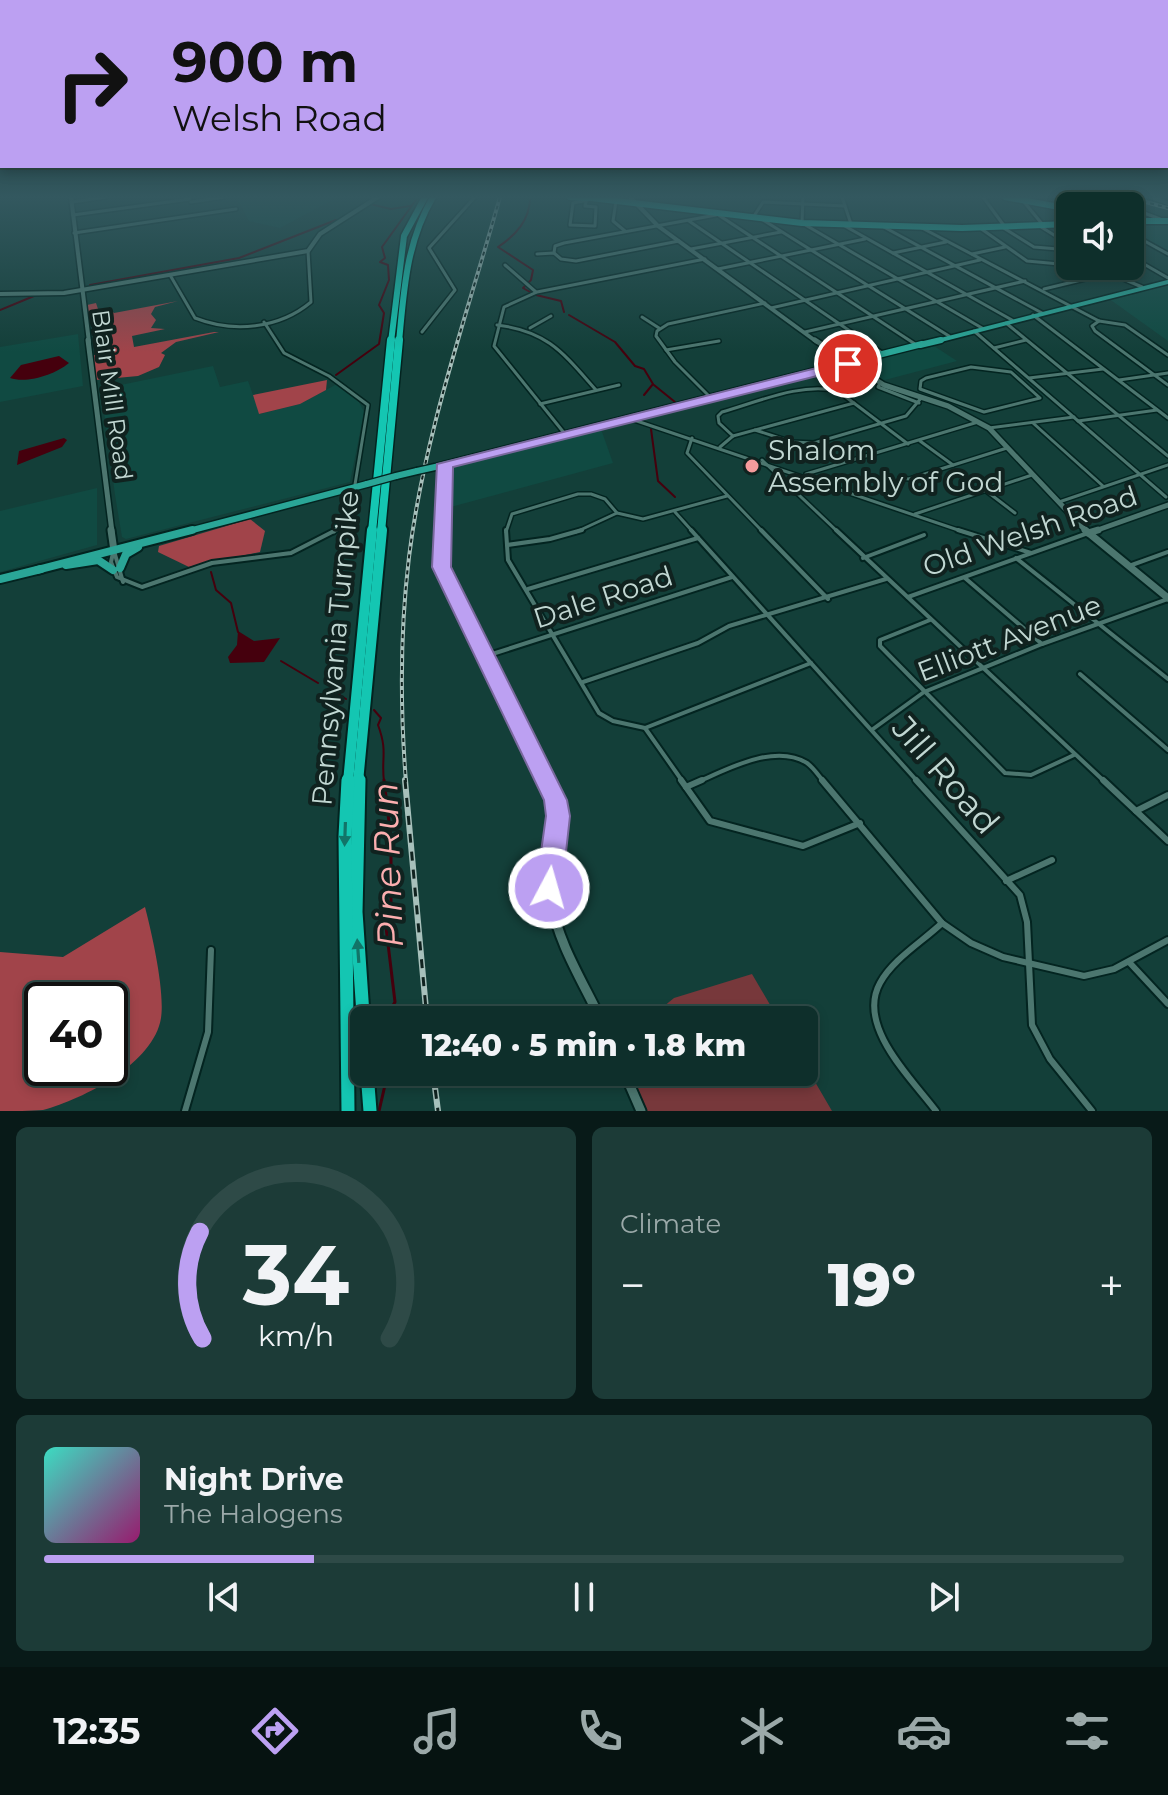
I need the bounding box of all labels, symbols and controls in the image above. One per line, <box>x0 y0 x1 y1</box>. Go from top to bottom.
text: 900 m <box>172 28 358 96</box>
icon: right <box>40 32 144 136</box>
text: Welsh Road <box>172 96 387 140</box>
map controls <box>1056 192 1144 280</box>
button: sound <box>1056 192 1144 280</box>
street label: Blair Mill Road <box>86 308 139 482</box>
pin <box>814 330 882 398</box>
icon: arrive <box>826 342 870 386</box>
place label: Shalom Assembly of God <box>768 433 1003 499</box>
marker: Shalom Assembly of God <box>743 457 761 475</box>
street label: Old Welsh Road <box>918 478 1142 584</box>
street label: Pennsylvania Turnpike <box>304 489 366 807</box>
street label: Dale Road <box>529 558 677 636</box>
street label: Elliott Avenue <box>912 587 1106 689</box>
street label: Jill Road <box>883 707 1009 842</box>
water label: Pine Run <box>362 781 412 949</box>
one-way arrow <box>338 822 351 847</box>
position arrow <box>507 846 591 930</box>
one-way arrow <box>351 938 364 963</box>
speed limit sign: 40 <box>24 982 128 1086</box>
text: 12:40 · 5 min · 1.8 km <box>422 1027 746 1064</box>
text: Climate <box>620 1208 721 1240</box>
text: 34 <box>242 1224 349 1326</box>
text: 19° <box>828 1248 916 1321</box>
text: − <box>620 1258 645 1312</box>
text: + <box>1099 1258 1124 1312</box>
text: km/h <box>258 1318 334 1353</box>
text: Night Drive <box>164 1461 344 1498</box>
text: The Halogens <box>164 1498 343 1530</box>
icon: previous <box>202 1575 246 1619</box>
icon: pause <box>562 1575 606 1619</box>
icon: next <box>922 1575 966 1619</box>
icon: directions <box>247 1703 303 1759</box>
icon: music <box>409 1703 465 1759</box>
icon: phone <box>572 1703 628 1759</box>
icon: climate <box>734 1703 790 1759</box>
icon: car <box>896 1703 952 1759</box>
icon: filters <box>1059 1703 1115 1759</box>
text: 12:35 <box>53 1709 140 1753</box>

